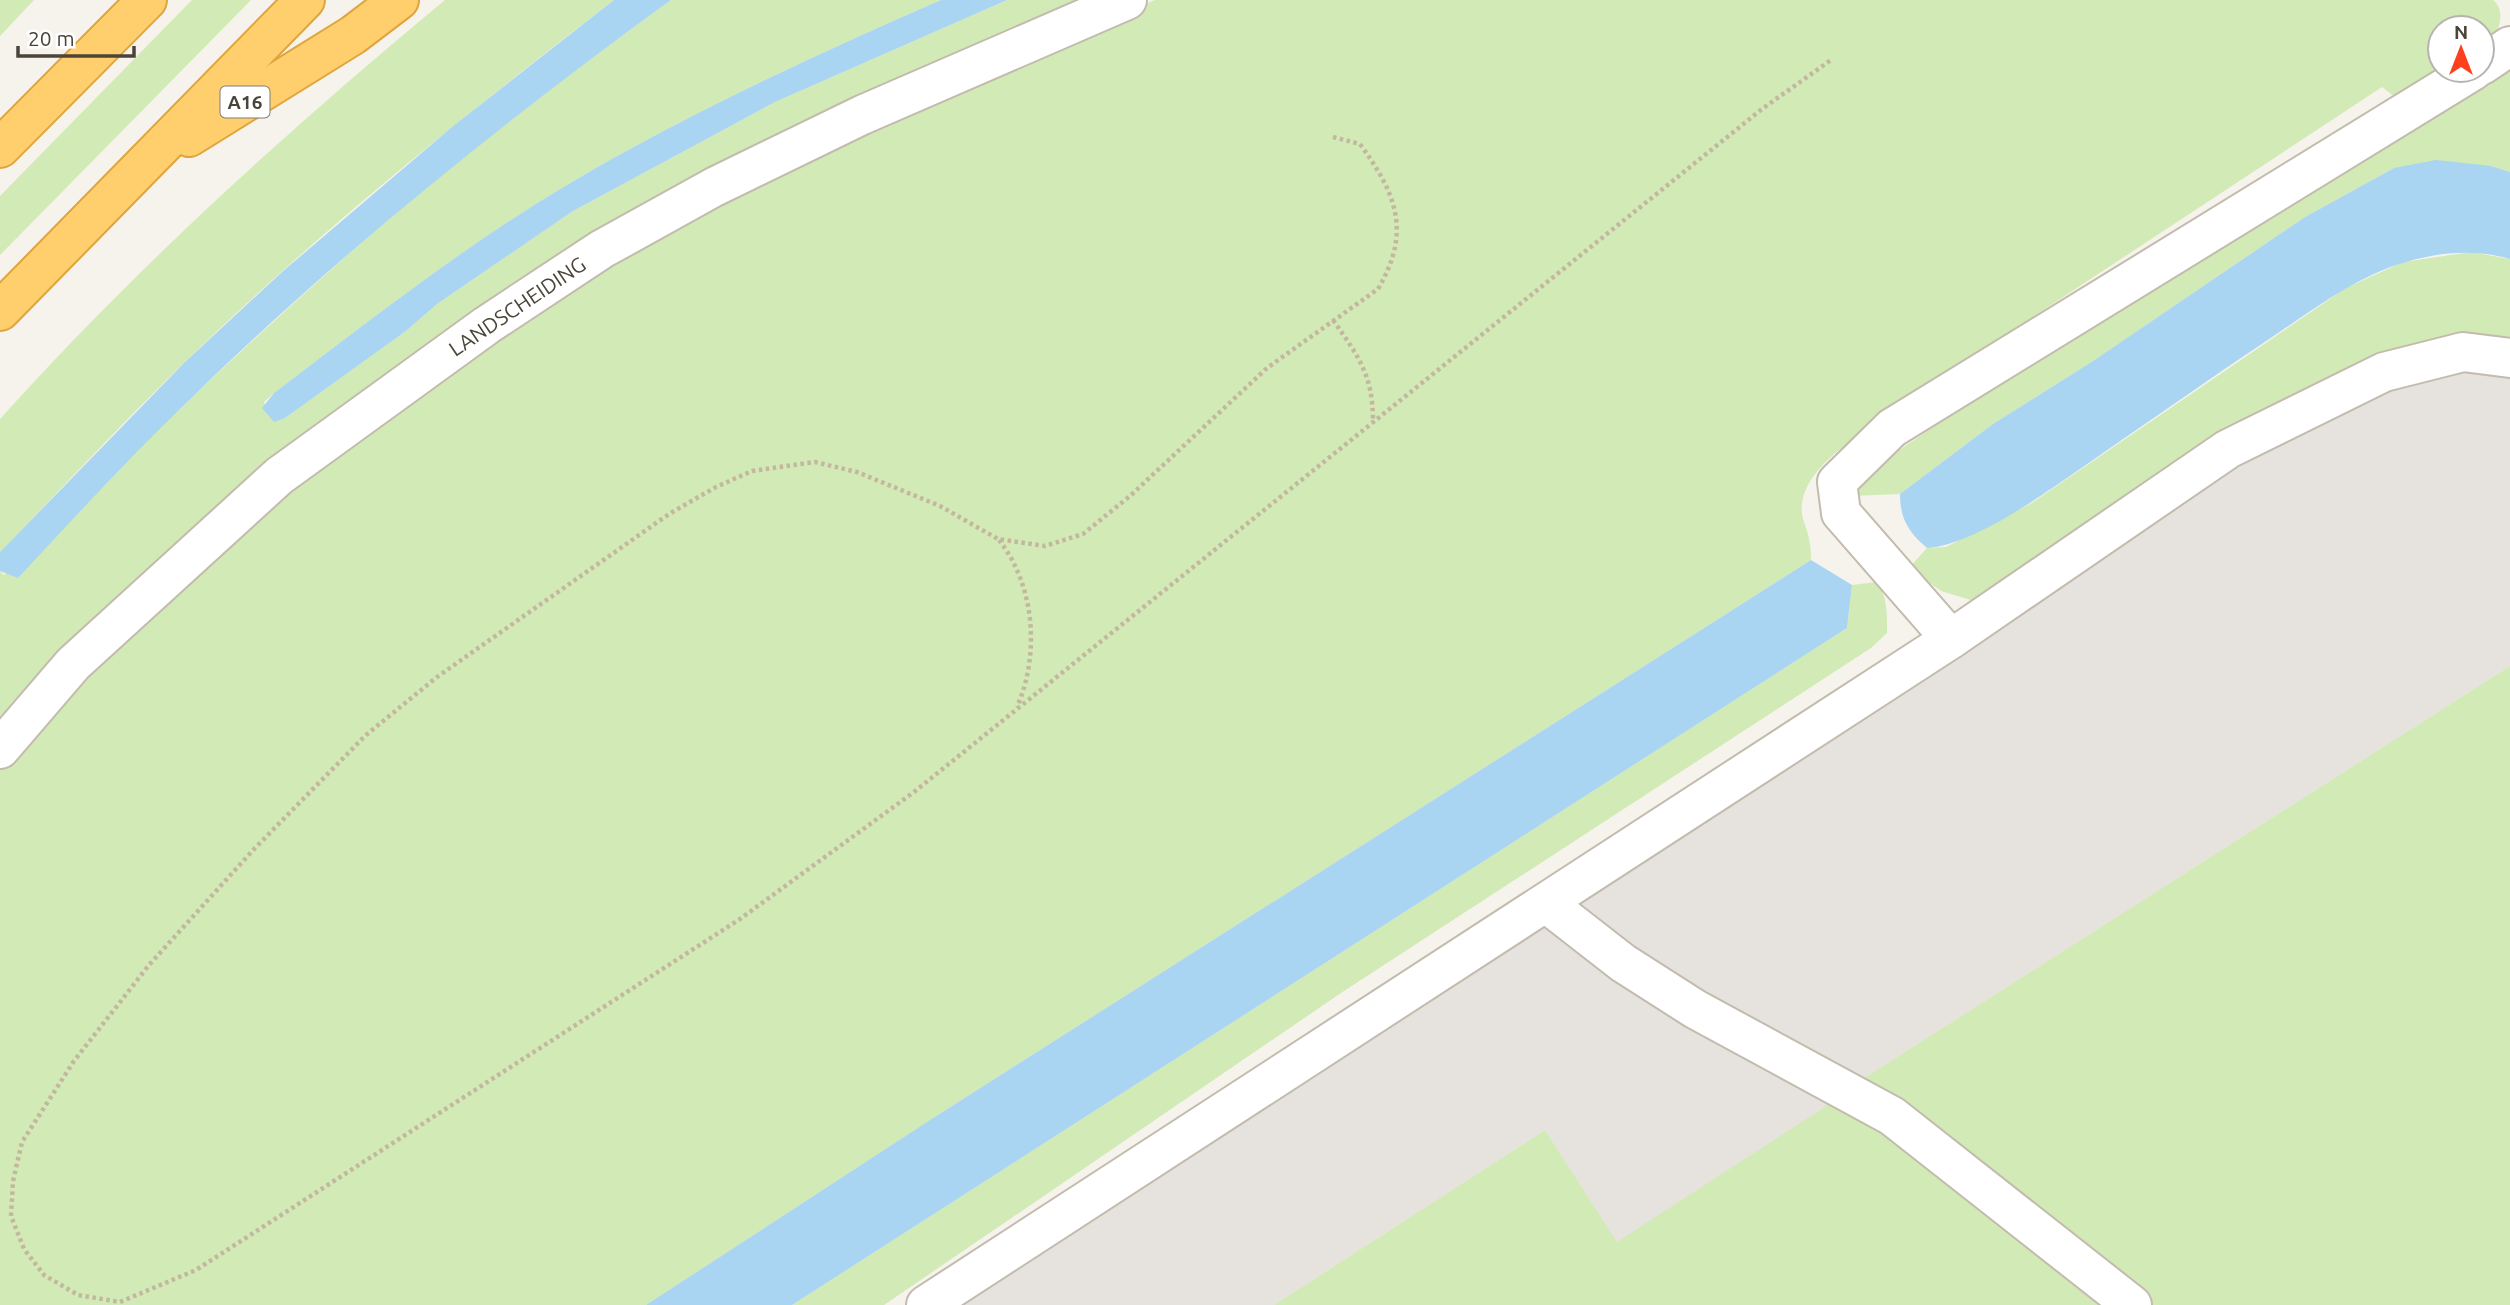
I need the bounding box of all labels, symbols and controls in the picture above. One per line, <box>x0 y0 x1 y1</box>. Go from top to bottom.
scale bar <box>18 14 133 58</box>
north arrow <box>2426 14 2496 84</box>
text: N <box>2454 21 2468 43</box>
text: 20 m <box>28 26 75 50</box>
road number: A16 <box>220 86 270 118</box>
street label: LANDSCHEIDING <box>444 251 590 361</box>

